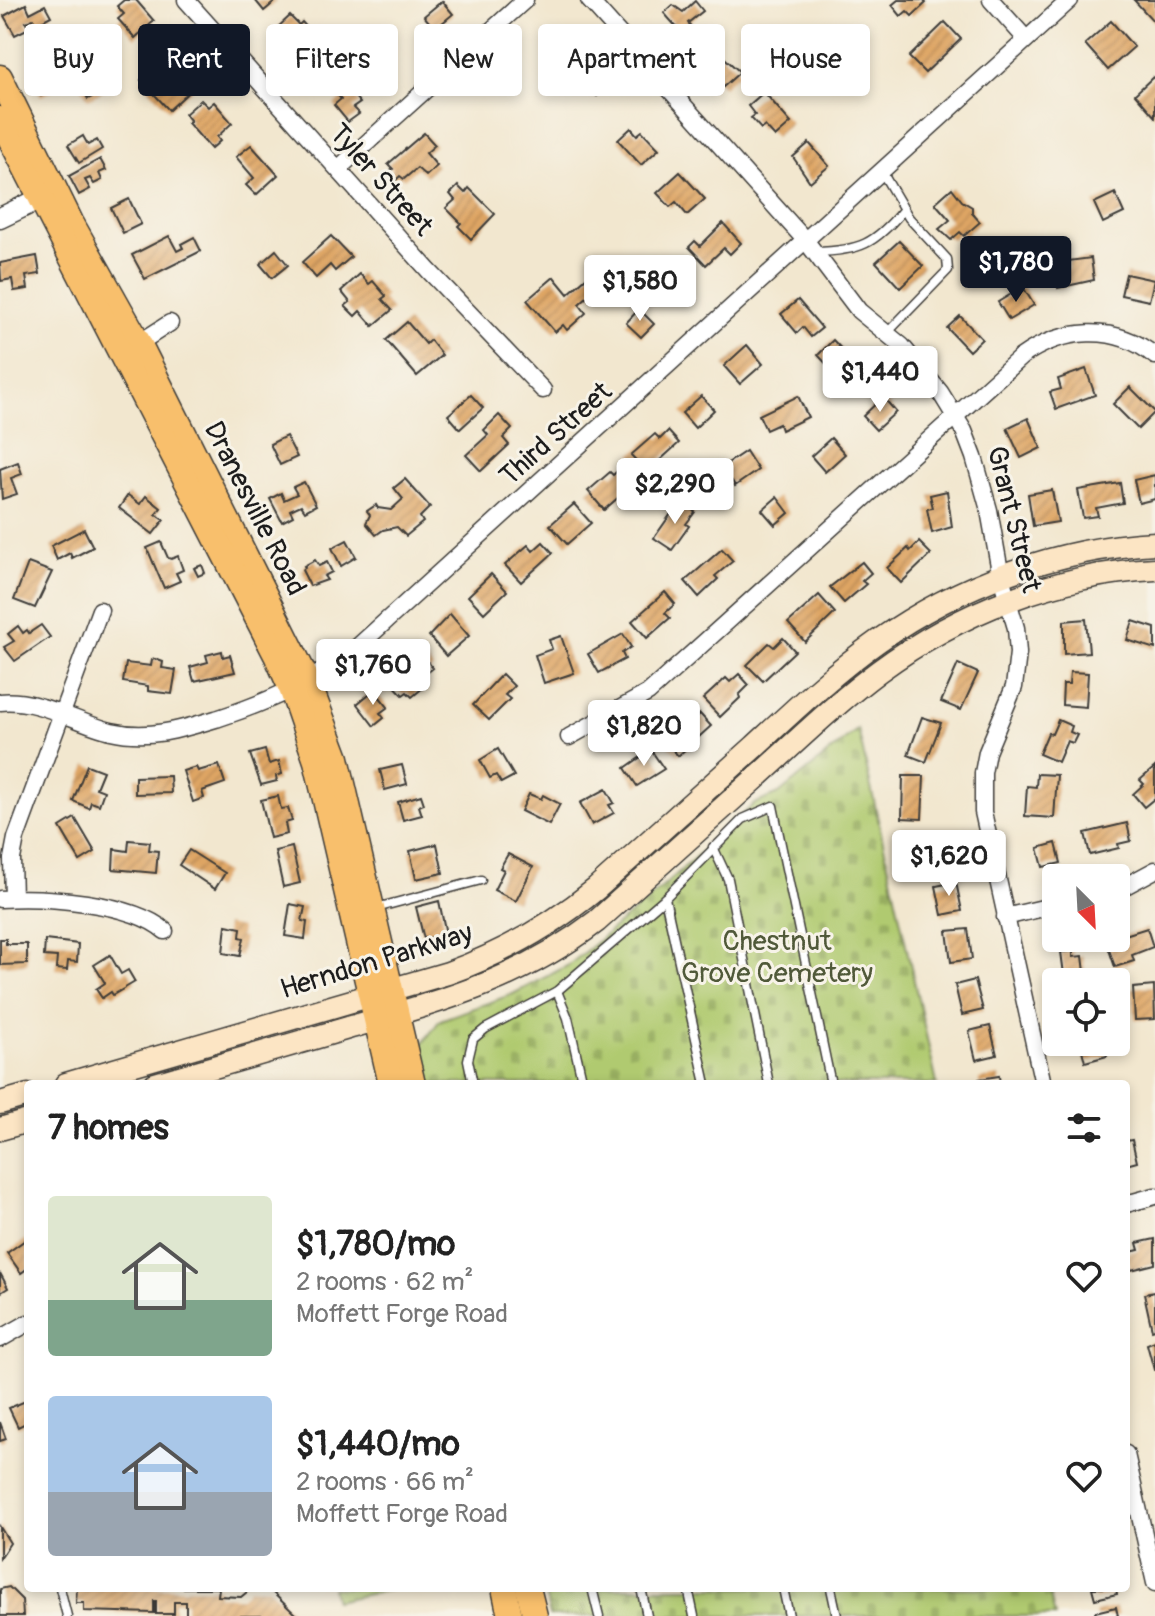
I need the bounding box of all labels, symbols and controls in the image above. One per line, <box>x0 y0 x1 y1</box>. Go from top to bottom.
chip: Buy <box>24 24 122 96</box>
chip: Rent <box>138 24 250 96</box>
chip: Filters <box>266 24 398 96</box>
chip: New <box>414 24 522 96</box>
chip: Apartment <box>538 24 725 96</box>
chip: House <box>741 24 870 96</box>
street label: Tyler Street <box>321 117 441 244</box>
pin: $1,780 <box>951 236 1081 304</box>
text: $1,780 <box>978 246 1054 278</box>
pin: $1,580 <box>575 255 705 323</box>
text: $1,580 <box>602 265 678 297</box>
pin: $1,440 <box>815 346 945 414</box>
text: $1,440 <box>841 356 919 388</box>
street label: Third Street <box>493 374 620 494</box>
street label: Dranesville Road <box>196 416 314 602</box>
street label: Grant Street <box>978 443 1049 597</box>
pin: $2,290 <box>610 458 740 526</box>
text: $2,290 <box>635 468 715 500</box>
pin: $1,760 <box>308 639 438 707</box>
text: $1,760 <box>334 649 412 681</box>
pin: $1,820 <box>579 700 709 768</box>
text: $1,820 <box>606 710 682 742</box>
pin: $1,620 <box>884 830 1014 898</box>
text: $1,620 <box>910 840 988 872</box>
north arrow <box>1042 864 1130 952</box>
map controls <box>1042 864 1130 1056</box>
street label: Herndon Parkway <box>276 916 477 1007</box>
park label: Chestnut Grove Cemetery <box>681 924 873 991</box>
button: locate <box>1042 968 1130 1056</box>
icon: filters <box>1062 1106 1106 1150</box>
text: 7 homes <box>48 1107 169 1150</box>
text: $1,780/mo <box>296 1223 455 1266</box>
icon: home <box>112 1228 208 1324</box>
icon: heart <box>1062 1254 1106 1298</box>
text: 2 rooms · 62 m² <box>296 1266 473 1298</box>
text: Moffett Forge Road <box>296 1298 508 1330</box>
text: $1,440/mo <box>296 1423 460 1466</box>
icon: home <box>112 1428 208 1524</box>
icon: heart <box>1062 1454 1106 1498</box>
text: 2 rooms · 66 m² <box>296 1466 474 1498</box>
text: Moffett Forge Road <box>296 1498 508 1530</box>

